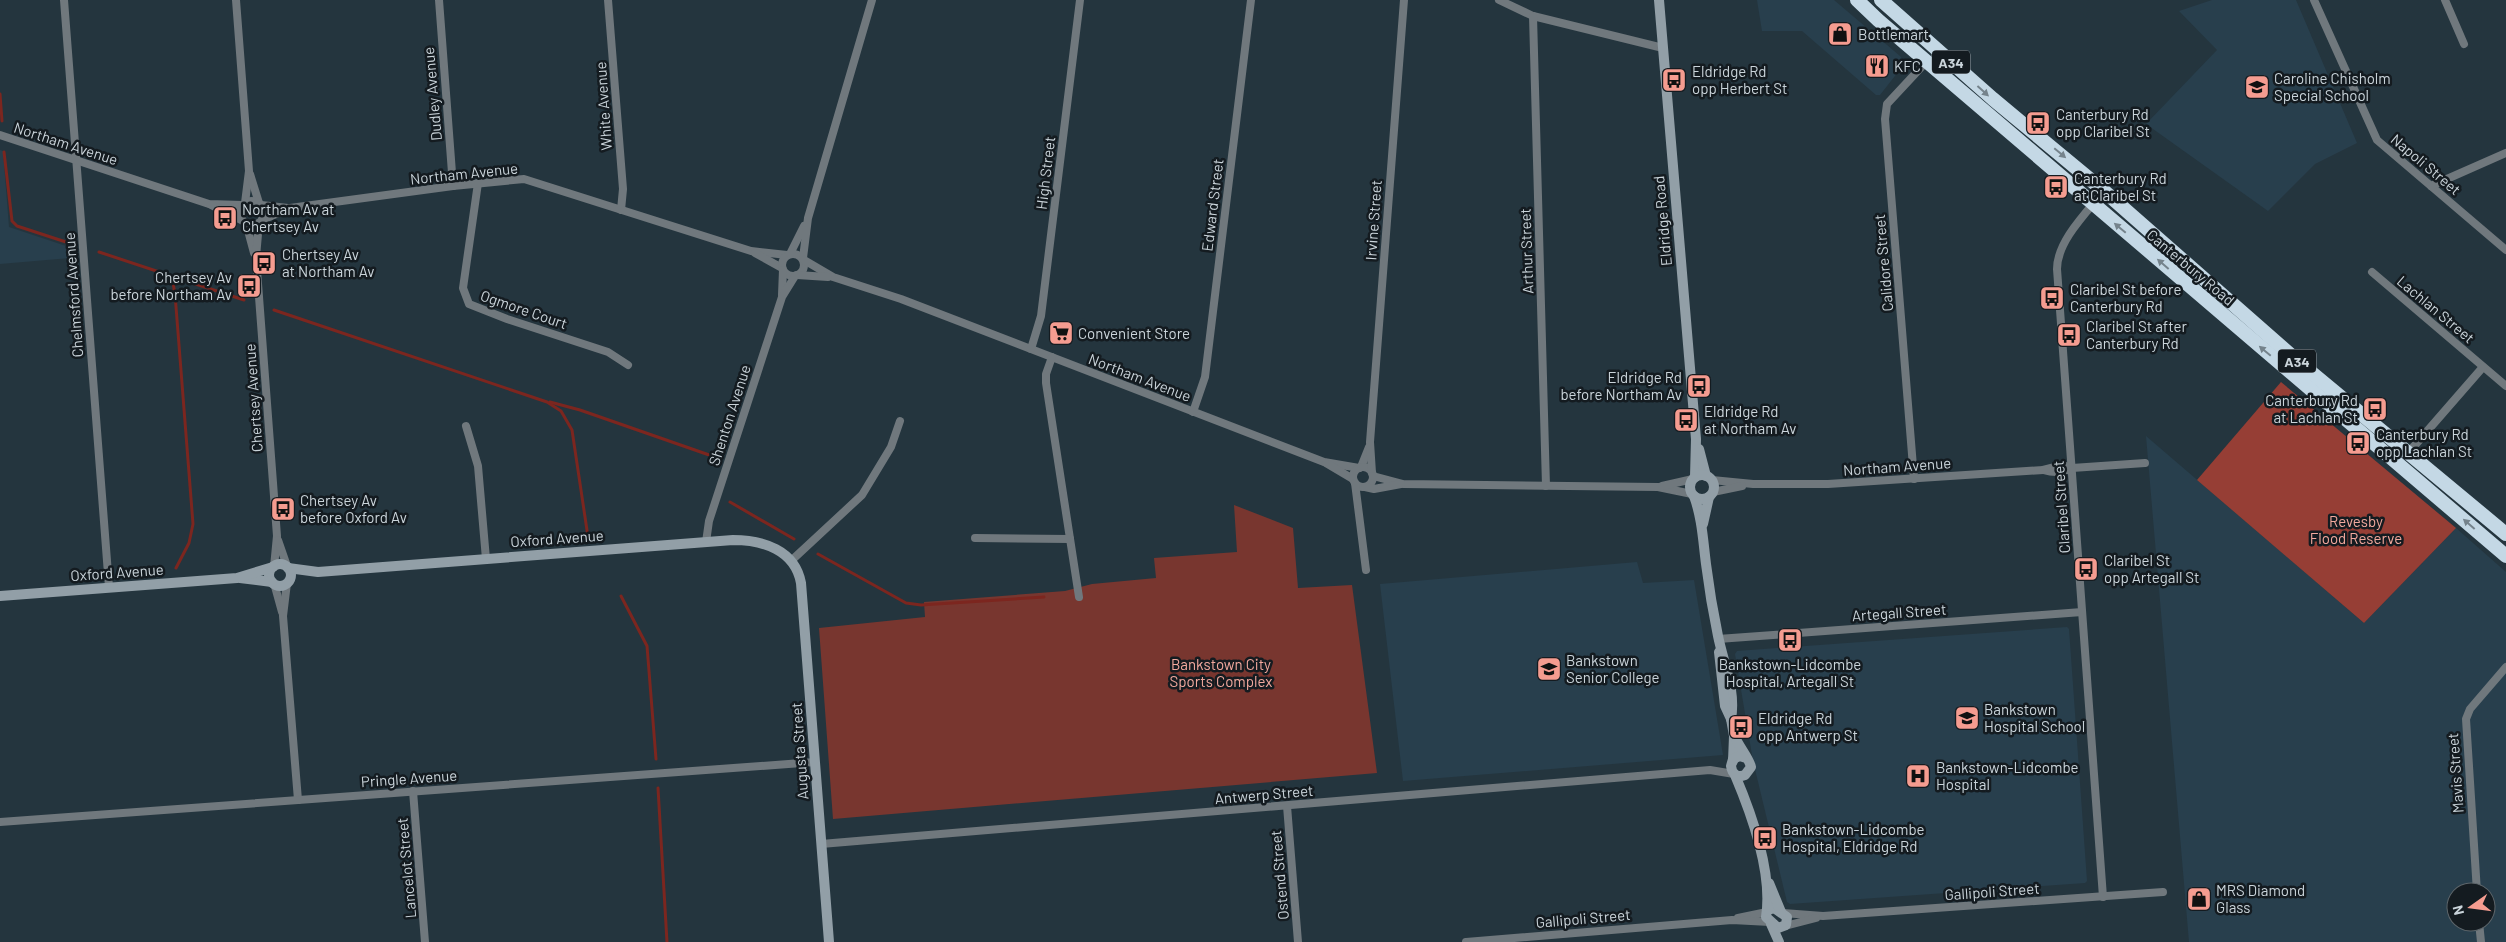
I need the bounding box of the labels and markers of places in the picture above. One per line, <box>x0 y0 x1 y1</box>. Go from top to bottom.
shop icon: Bottlemart <box>1827 21 1853 47</box>
place label: Bottlemart <box>1858 25 1929 43</box>
restaurant icon: KFC <box>1864 53 1890 79</box>
place label: KFC <box>1894 57 1921 75</box>
place label: Eldridge Rd opp Herbert St <box>1692 62 1787 97</box>
bus stop icon: Eldridge Rd opp Herbert St <box>1661 67 1687 93</box>
place label: Caroline Chisholm Special School <box>2274 69 2391 104</box>
school or university icon: Caroline Chisholm Special School <box>2244 74 2270 100</box>
place label: Canterbury Rd opp Claribel St <box>2056 105 2150 140</box>
bus stop icon: Canterbury Rd opp Claribel St <box>2025 110 2051 136</box>
place label: Canterbury Rd at Claribel St <box>2074 169 2167 204</box>
bus stop icon: Canterbury Rd at Claribel St <box>2043 174 2069 200</box>
place label: Northam Av at Chertsey Av <box>242 200 334 235</box>
bus stop icon: Northam Av at Chertsey Av <box>212 205 238 231</box>
place label: Chertsey Av at Northam Av <box>282 245 374 280</box>
bus stop icon: Chertsey Av at Northam Av <box>251 250 277 276</box>
place label: Chertsey Av before Northam Av <box>110 268 232 303</box>
bus stop icon: Chertsey Av before Northam Av <box>236 273 262 299</box>
place label: Claribel St before Canterbury Rd <box>2070 280 2181 315</box>
bus stop icon: Claribel St before Canterbury Rd <box>2039 285 2065 311</box>
place label: Claribel St after Canterbury Rd <box>2086 317 2187 352</box>
supermarket icon: Convenient Store <box>1048 320 1074 346</box>
bus stop icon: Claribel St after Canterbury Rd <box>2056 322 2082 348</box>
place label: Convenient Store <box>1078 324 1190 342</box>
place label: Eldridge Rd before Northam Av <box>1560 368 1682 403</box>
bus stop icon: Eldridge Rd before Northam Av <box>1686 373 1712 399</box>
place label: Canterbury Rd at Lachlan St <box>2265 391 2358 426</box>
bus stop icon: Canterbury Rd at Lachlan St <box>2362 396 2388 422</box>
place label: Eldridge Rd at Northam Av <box>1704 402 1796 437</box>
bus stop icon: Eldridge Rd at Northam Av <box>1673 407 1699 433</box>
place label: Canterbury Rd opp Lachlan St <box>2376 425 2472 460</box>
bus stop icon: Canterbury Rd opp Lachlan St <box>2345 430 2371 456</box>
place label: Chertsey Av before Oxford Av <box>300 491 407 526</box>
bus stop icon: Chertsey Av before Oxford Av <box>270 496 296 522</box>
place label: Claribel St opp Artegall St <box>2104 551 2200 586</box>
bus stop icon: Claribel St opp Artegall St <box>2073 556 2099 582</box>
bus stop icon: Bankstown-Lidcombe Hospital, Artegall St <box>1777 627 1803 653</box>
place label: Bankstown Senior College <box>1566 651 1659 686</box>
place label: Bankstown-Lidcombe Hospital, Artegall St <box>1719 655 1861 690</box>
school or university icon: Bankstown Senior College <box>1536 656 1562 682</box>
place label: Bankstown Hospital School <box>1984 700 2085 735</box>
school or university icon: Bankstown Hospital School <box>1954 705 1980 731</box>
place label: Eldridge Rd opp Antwerp St <box>1758 709 1858 744</box>
bus stop icon: Eldridge Rd opp Antwerp St <box>1728 714 1754 740</box>
place label: Bankstown-Lidcombe Hospital <box>1936 758 2078 793</box>
hospital icon: Bankstown-Lidcombe Hospital <box>1905 763 1931 789</box>
place label: Bankstown-Lidcombe Hospital, Eldridge Rd <box>1782 820 1924 855</box>
bus stop icon: Bankstown-Lidcombe Hospital, Eldridge Rd <box>1752 825 1778 851</box>
place label: MRS Diamond Glass <box>2216 881 2305 916</box>
shop icon: MRS Diamond Glass <box>2186 886 2212 912</box>

